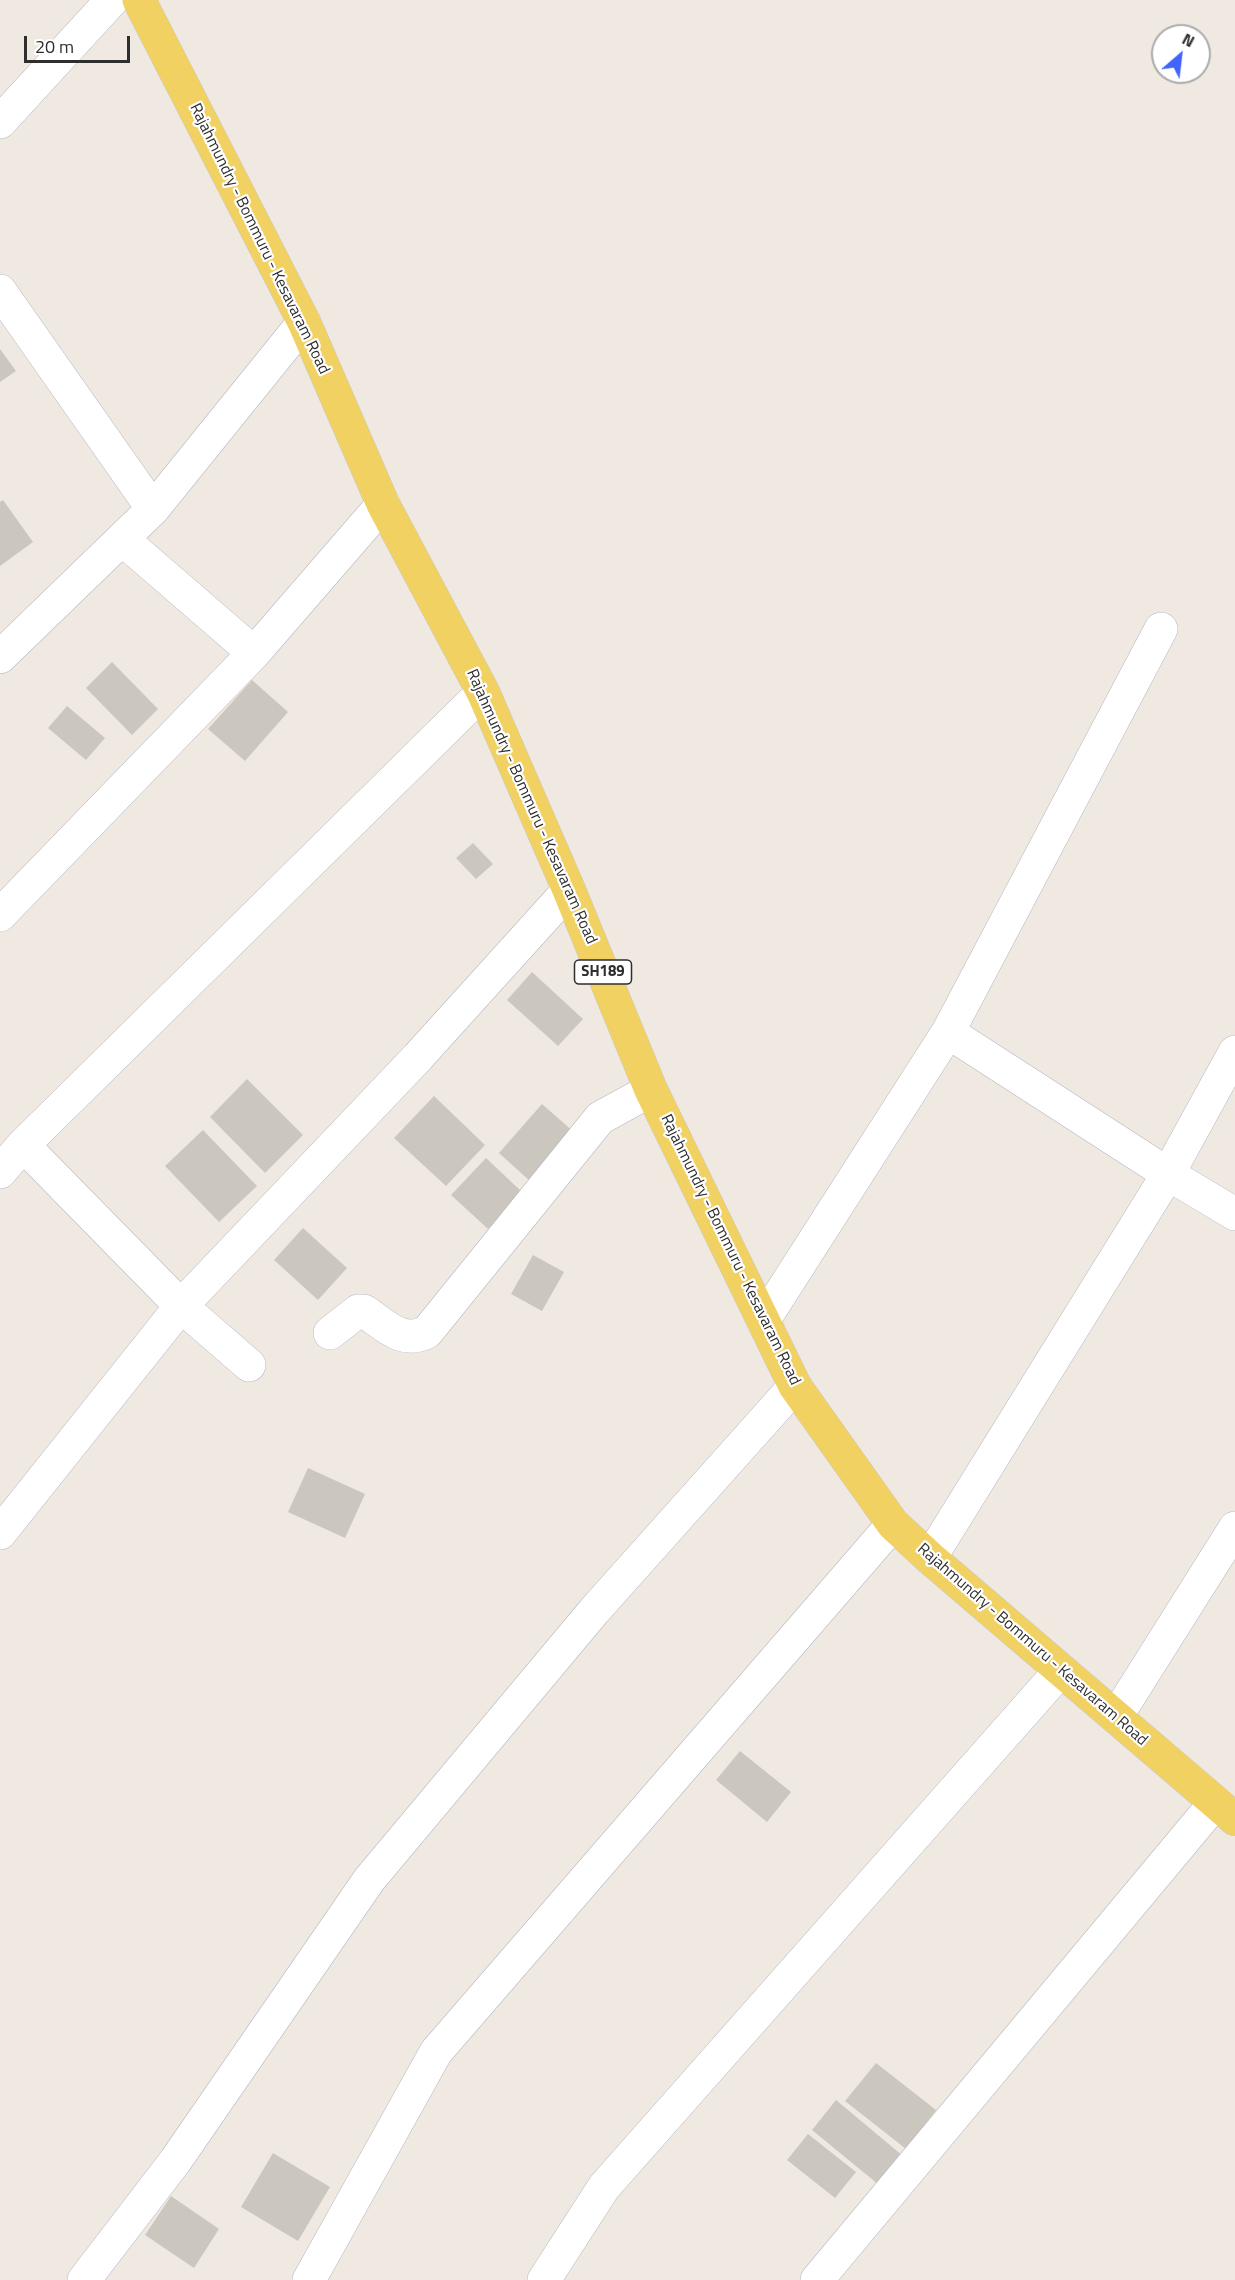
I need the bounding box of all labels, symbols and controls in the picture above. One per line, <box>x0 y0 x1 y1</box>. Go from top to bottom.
scale bar <box>27 24 134 62</box>
north arrow <box>1151 24 1211 84</box>
text: N <box>1178 27 1199 53</box>
text: 20 m <box>35 33 74 60</box>
street label: Rajahmundry - Bommuru - Kesavaram Road <box>185 100 333 378</box>
street label: Rajahmundry - Bommuru - Kesavaram Road <box>461 667 601 947</box>
road number: SH189 <box>574 960 632 984</box>
street label: Rajahmundry - Bommuru - Kesavaram Road <box>656 1111 804 1389</box>
street label: Rajahmundry - Bommuru - Kesavaram Road <box>913 1540 1151 1750</box>

